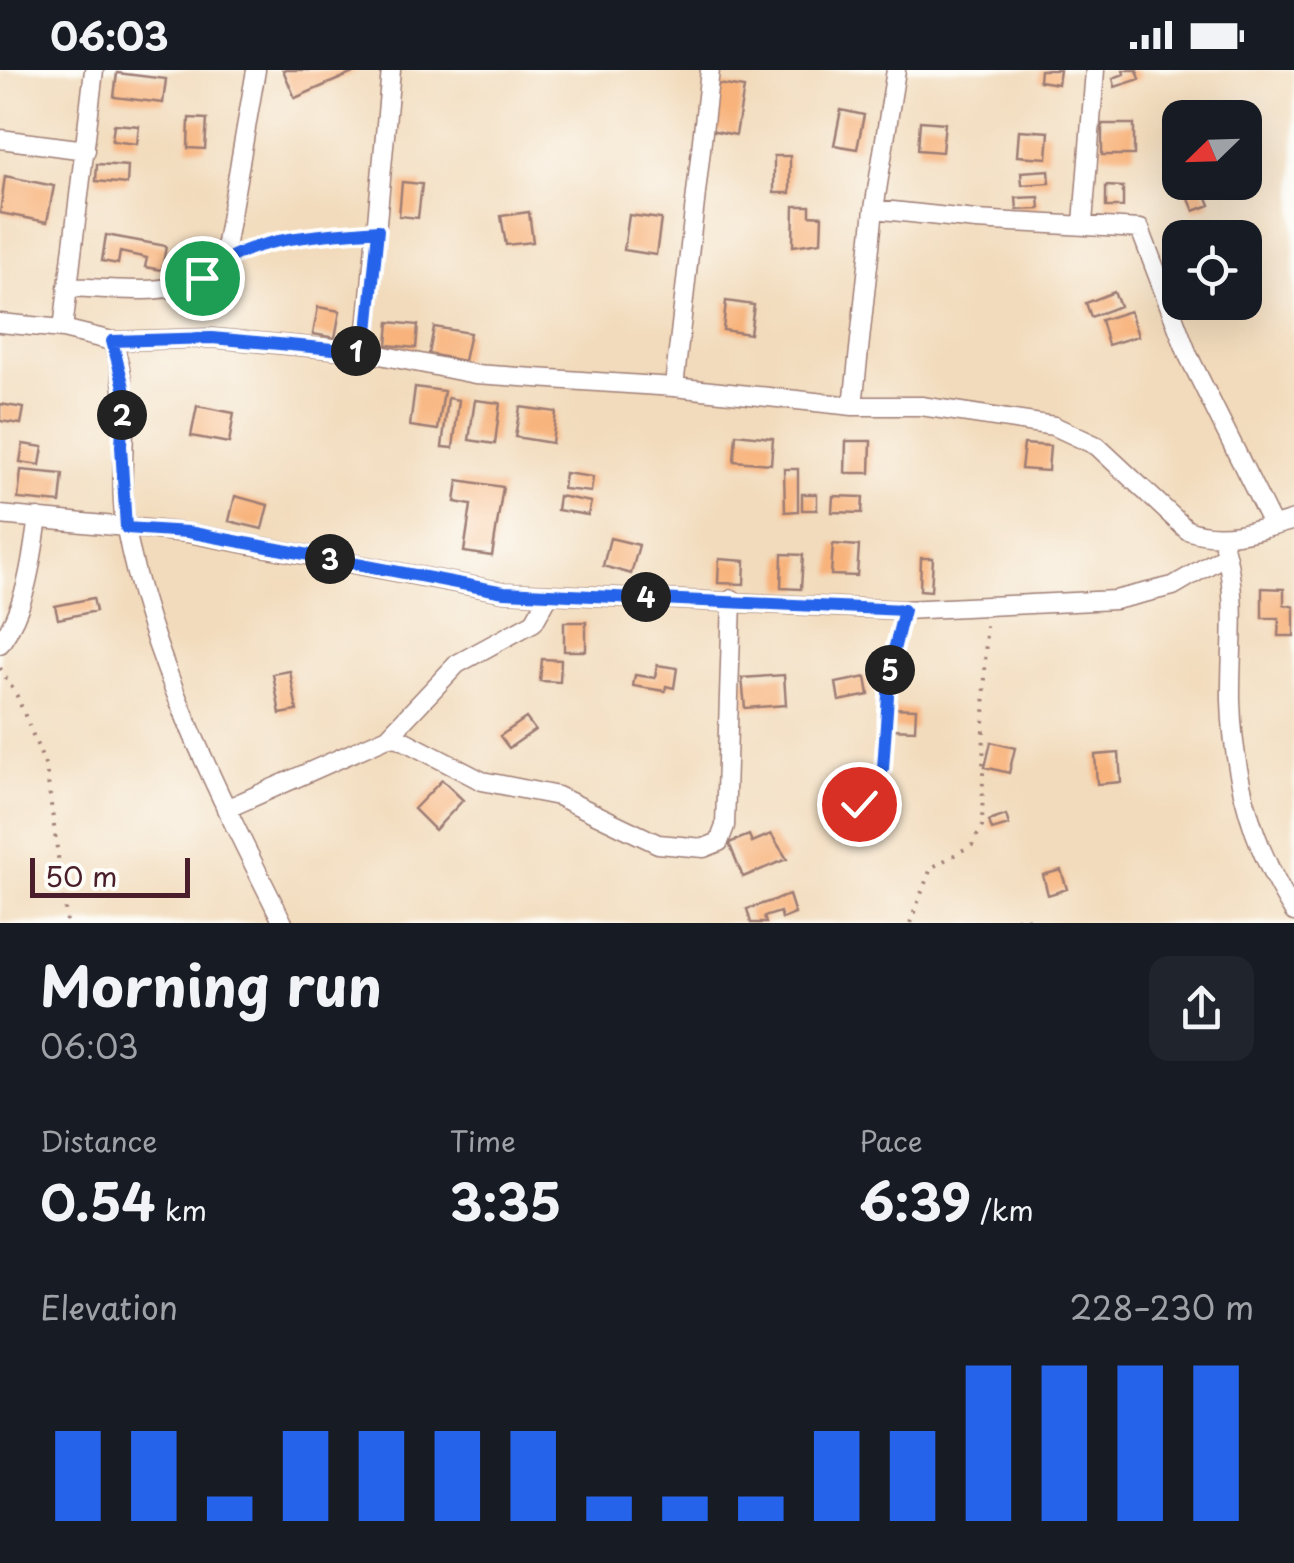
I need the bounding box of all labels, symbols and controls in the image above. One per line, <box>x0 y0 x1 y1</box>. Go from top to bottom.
text: 06:03 <box>50 7 169 64</box>
north arrow <box>1162 100 1262 200</box>
map controls <box>1162 100 1262 320</box>
button: locate <box>1162 220 1262 320</box>
pin <box>160 236 245 321</box>
icon: arrive <box>175 251 230 306</box>
pin: 1 <box>331 326 381 376</box>
text: 1 <box>349 329 363 372</box>
pin: 2 <box>97 390 147 440</box>
text: 2 <box>112 393 132 436</box>
pin: 3 <box>305 534 355 584</box>
text: 3 <box>321 537 339 580</box>
pin: 4 <box>621 572 671 622</box>
text: 4 <box>636 575 656 618</box>
pin: 5 <box>865 645 915 695</box>
text: 5 <box>881 648 899 691</box>
pin <box>817 762 902 847</box>
icon: check <box>832 777 887 832</box>
scale bar <box>30 853 190 898</box>
text: 50 m <box>45 854 118 897</box>
text: Morning run <box>40 943 382 1026</box>
button: share <box>1149 956 1254 1061</box>
text: 06:03 <box>40 1022 139 1070</box>
text: Distance <box>40 1119 158 1162</box>
text: Time <box>450 1119 516 1162</box>
text: Pace <box>859 1119 923 1162</box>
text: 0.54 <box>40 1162 156 1238</box>
text: 3:35 <box>450 1162 562 1238</box>
text: 6:39 <box>859 1162 971 1238</box>
text: km <box>156 1188 207 1231</box>
text: /km <box>971 1188 1034 1231</box>
text: Elevation <box>40 1283 178 1331</box>
text: 228–230 m <box>1069 1283 1254 1331</box>

